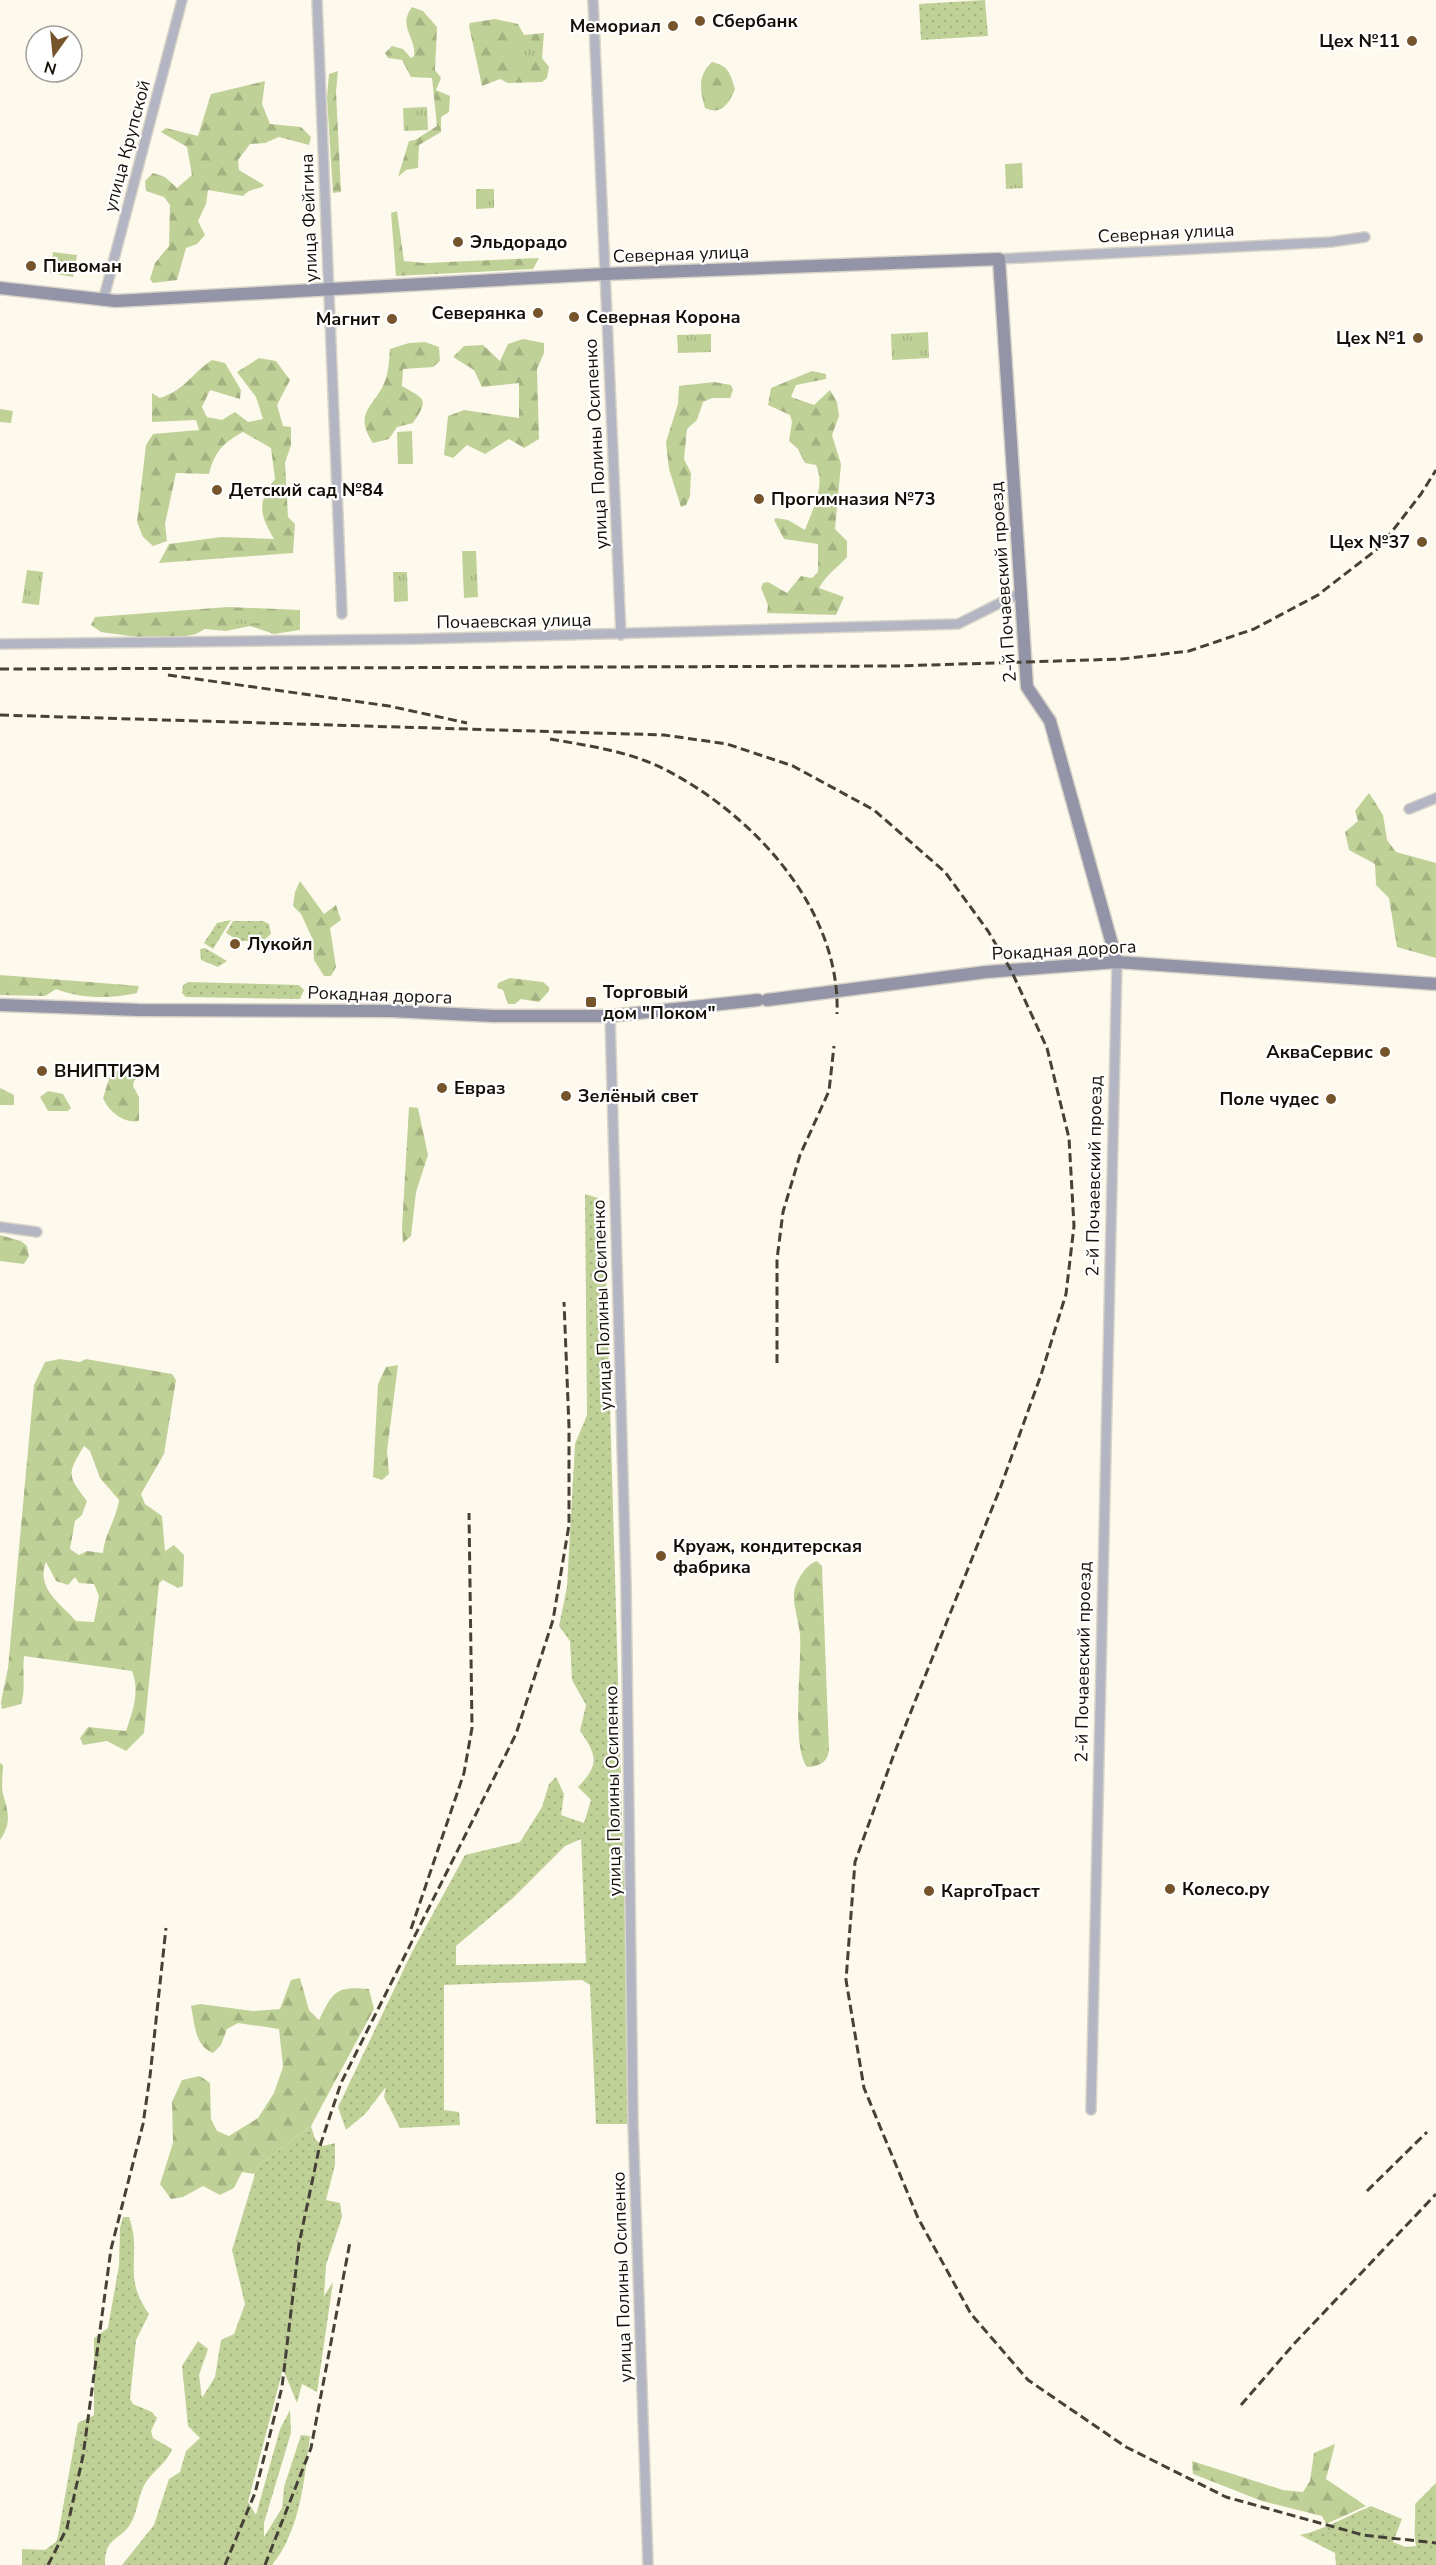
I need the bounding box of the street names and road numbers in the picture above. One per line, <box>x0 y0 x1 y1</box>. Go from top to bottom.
street label: улица Крупской <box>98 77 156 215</box>
street label: улица Фейгина <box>295 153 323 283</box>
street label: Северная улица <box>1097 217 1235 249</box>
street label: Северная улица <box>612 240 750 268</box>
street label: улица Полины Осипенко <box>578 338 614 550</box>
street label: 2-й Почаевский проезд <box>984 480 1022 683</box>
street label: Почаевская улица <box>436 608 592 634</box>
street label: Рокадная дорога <box>991 934 1137 966</box>
street label: Рокадная дорога <box>307 980 453 1010</box>
street label: 2-й Почаевский проезд <box>1080 1075 1108 1277</box>
street label: улица Полины Осипенко <box>586 1199 618 1411</box>
street label: 2-й Почаевский проезд <box>1069 1561 1097 1763</box>
street label: улица Полины Осипенко <box>599 1685 627 1897</box>
street label: улица Полины Осипенко <box>606 2171 638 2383</box>

